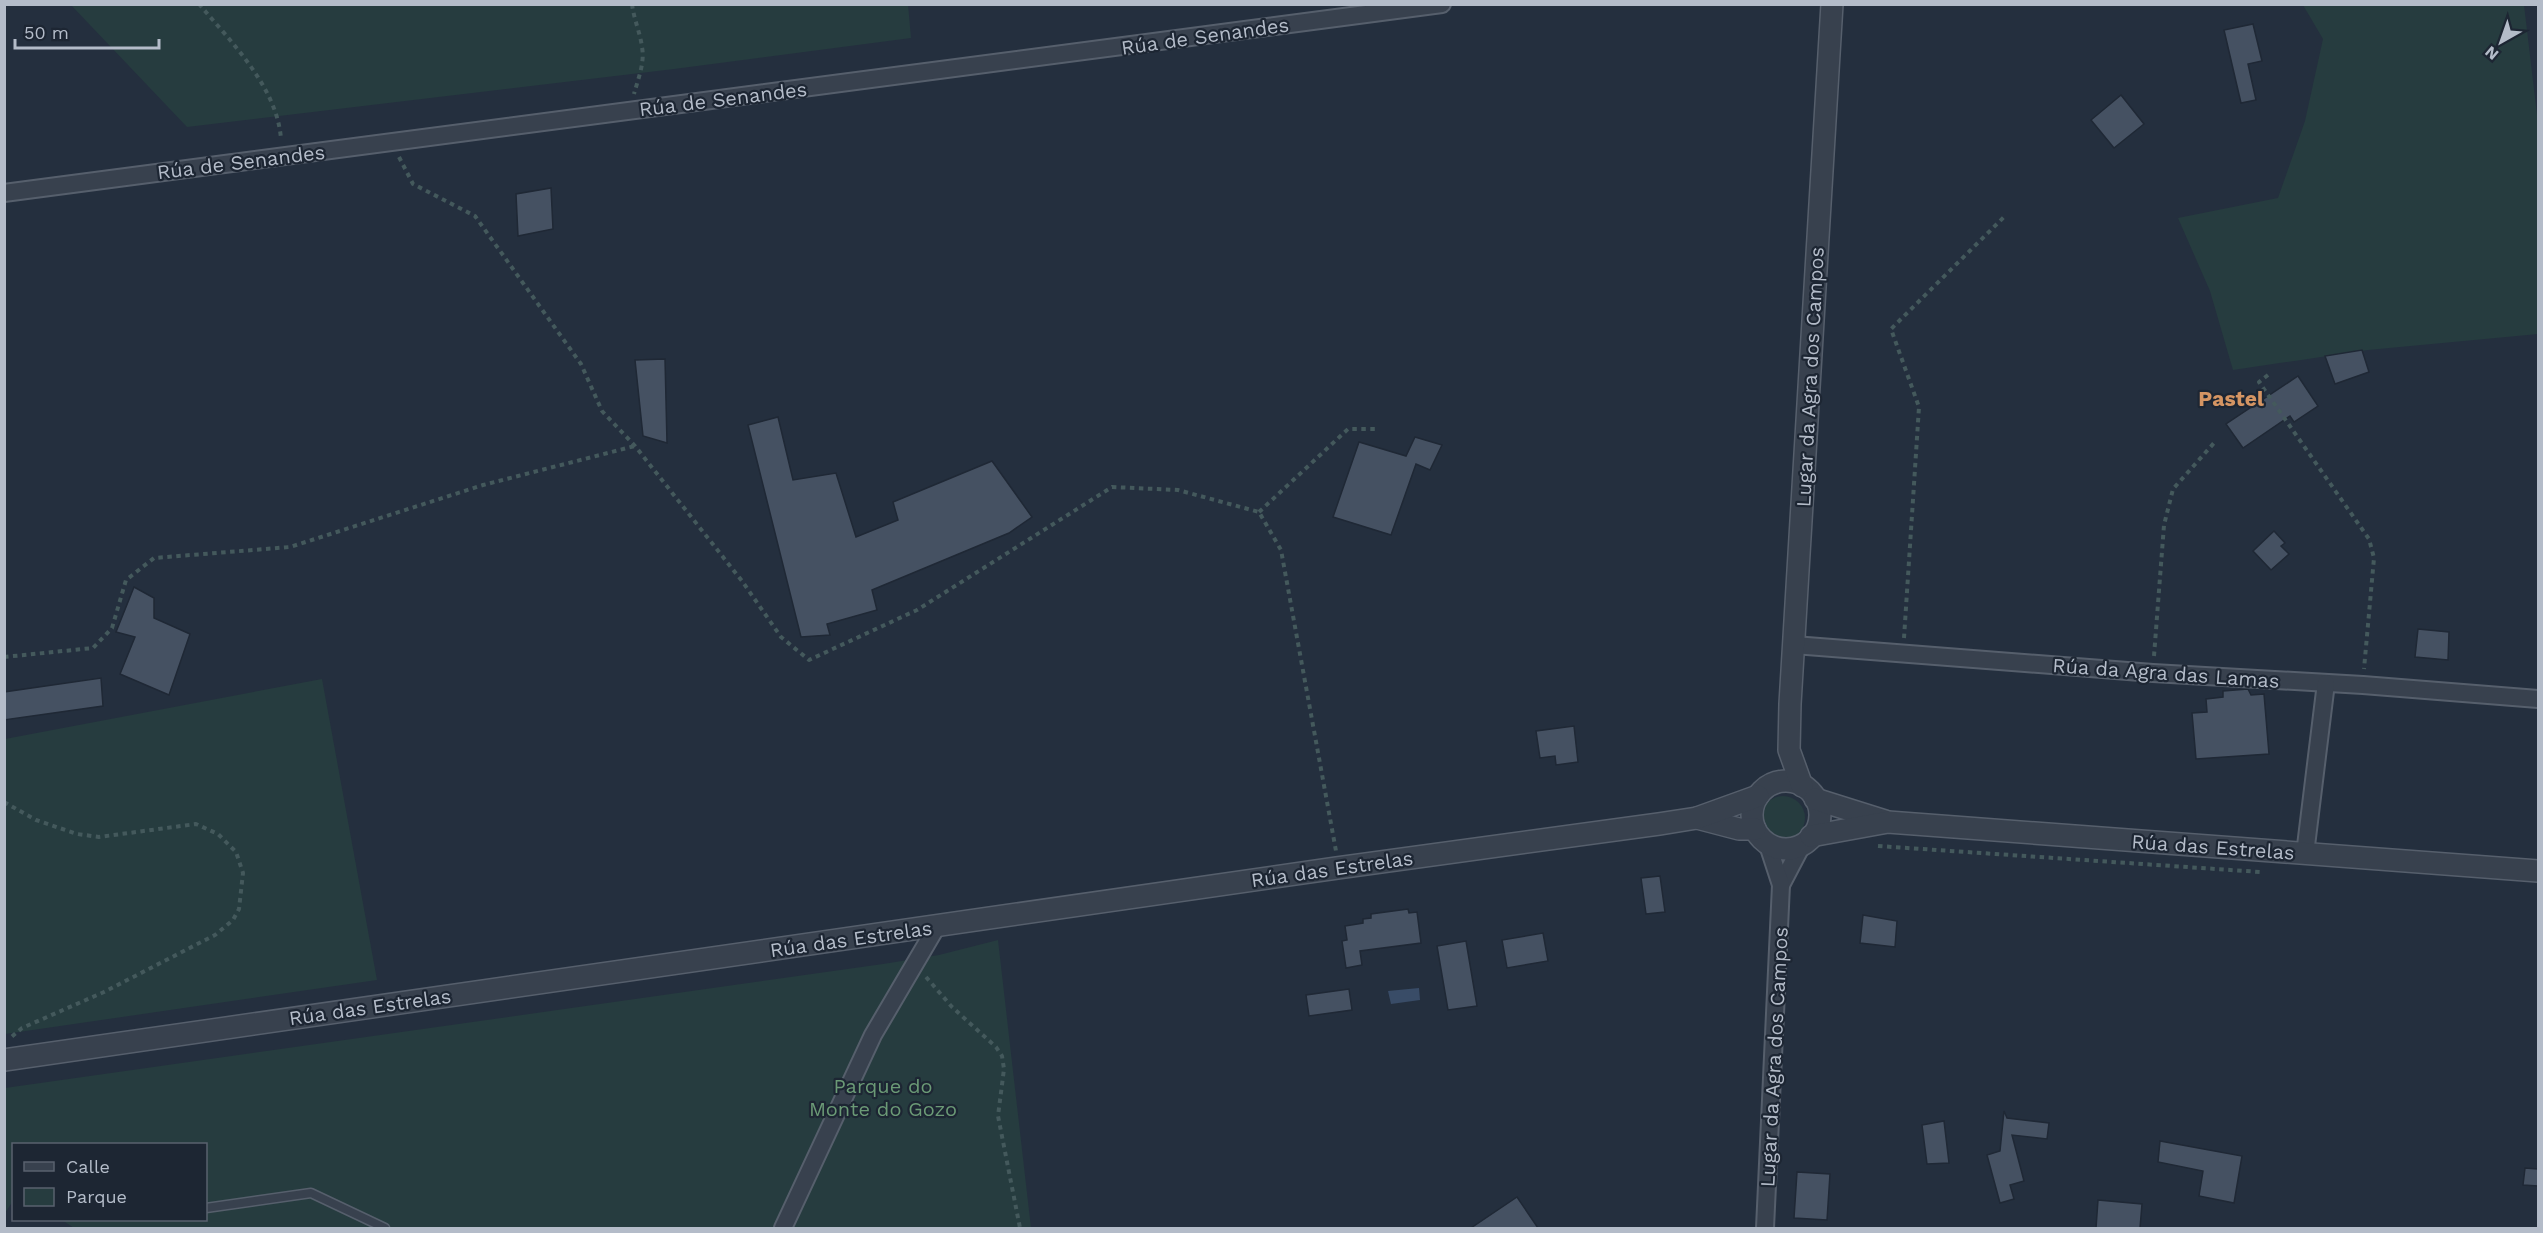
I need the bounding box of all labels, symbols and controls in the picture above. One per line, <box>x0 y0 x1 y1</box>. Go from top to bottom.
scale bar <box>15 12 159 50</box>
street label: Rúa de Senandes <box>1120 12 1290 60</box>
north arrow <box>2471 12 2531 72</box>
text: 50 m <box>24 22 69 43</box>
text: N <box>2481 42 2502 64</box>
street label: Rúa de Senandes <box>638 77 808 121</box>
street label: Rúa de Senandes <box>156 140 326 184</box>
street label: Lugar da Agra dos Campos <box>1791 246 1829 508</box>
district label: Pastel <box>2198 386 2264 411</box>
street label: Rúa da Agra das Lamas <box>2052 653 2280 693</box>
street label: Rúa das Estrelas <box>2131 829 2295 865</box>
street label: Rúa das Estrelas <box>1249 846 1415 892</box>
street label: Rúa das Estrelas <box>768 916 934 962</box>
street label: Lugar da Agra dos Campos <box>1755 926 1793 1188</box>
street label: Rúa das Estrelas <box>287 984 453 1030</box>
park label: Parque do Monte do Gozo <box>809 1074 957 1121</box>
legend <box>12 1143 207 1221</box>
text: Calle <box>66 1156 110 1177</box>
text: Parque <box>66 1186 127 1207</box>

